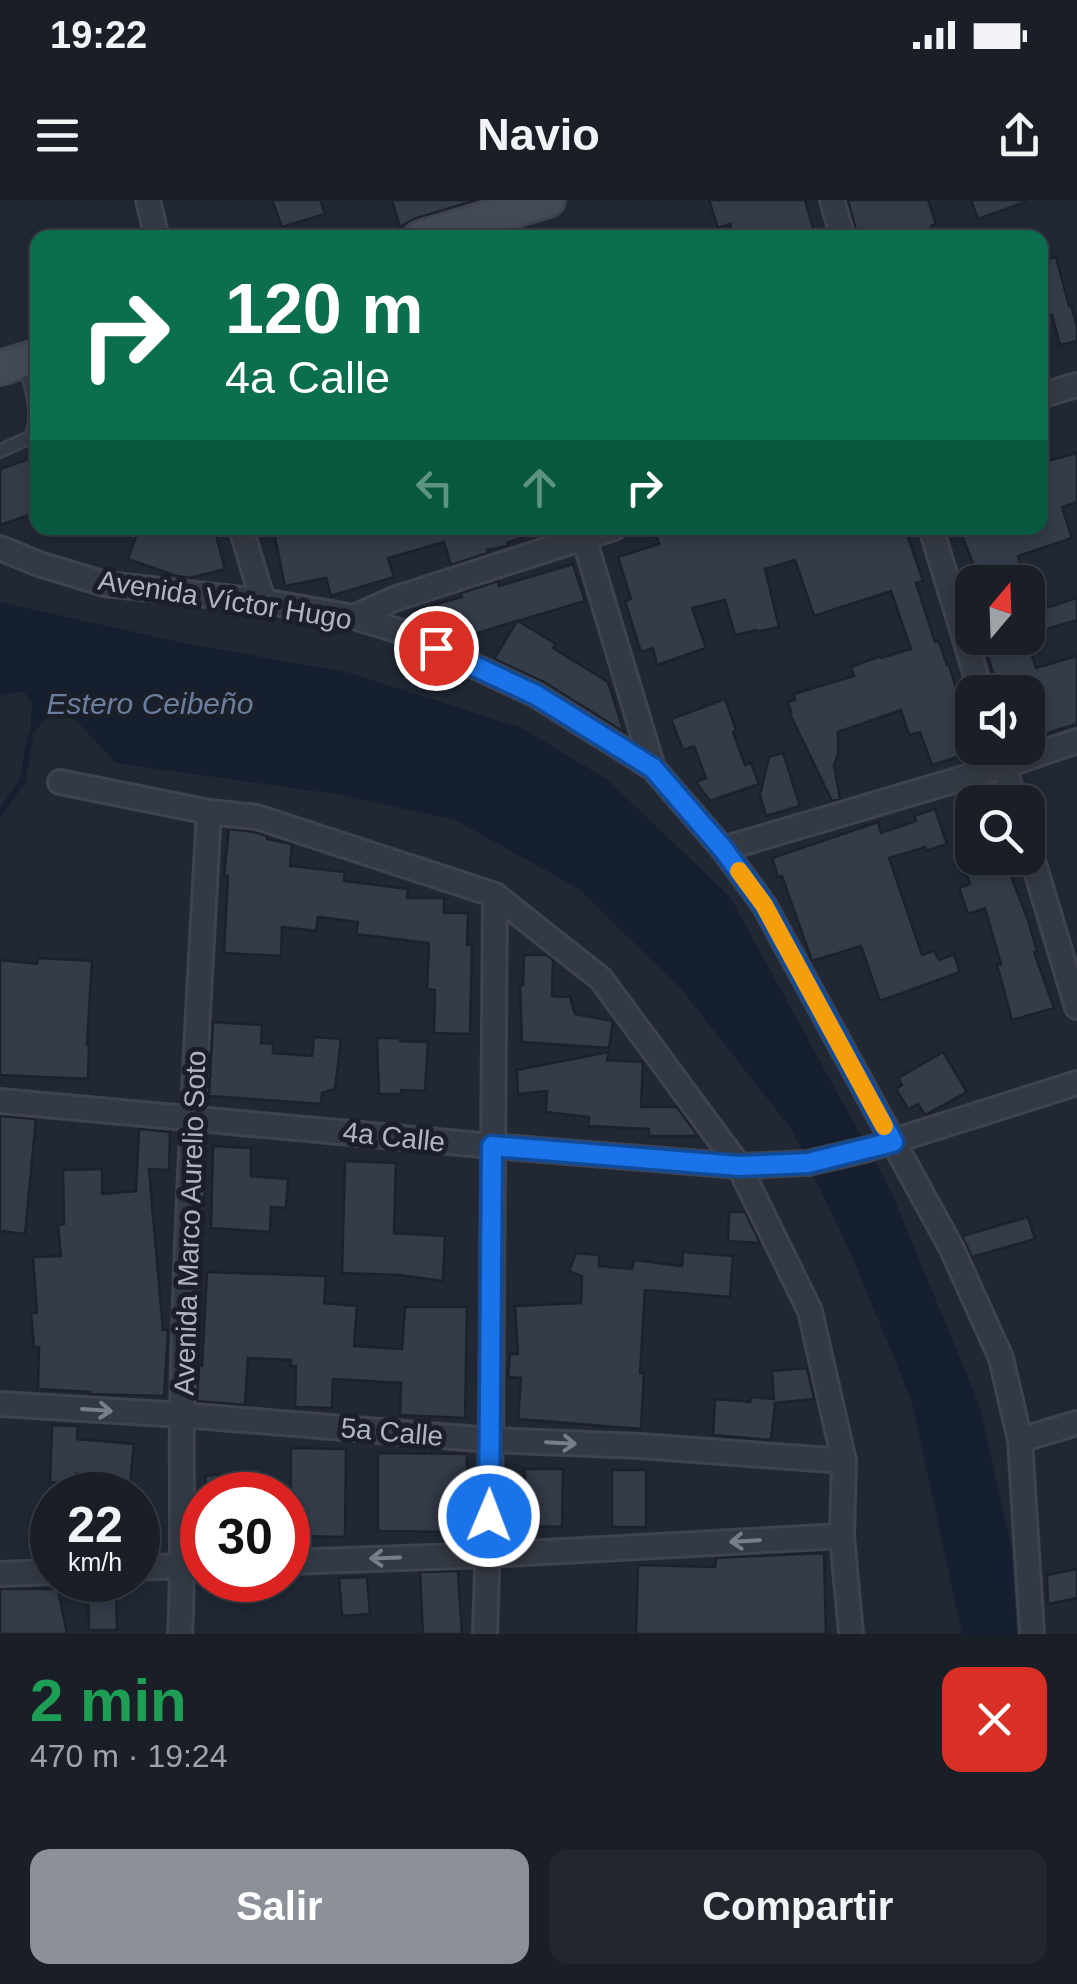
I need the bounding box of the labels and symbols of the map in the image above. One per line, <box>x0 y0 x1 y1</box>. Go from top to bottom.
street label: Avenida Víctor Hugo <box>96 565 354 635</box>
north arrow <box>955 565 1045 655</box>
pin <box>394 606 479 691</box>
water label: Estero Ceibeño <box>47 687 253 720</box>
street label: Avenida Marco Aurelio Soto <box>168 1050 212 1396</box>
street label: 4a Calle <box>341 1116 447 1158</box>
one-way arrow <box>81 1401 113 1420</box>
street label: 5a Calle <box>339 1412 445 1452</box>
one-way arrow <box>545 1434 577 1453</box>
position arrow <box>437 1464 541 1568</box>
speed limit sign: 30 <box>180 1472 310 1602</box>
one-way arrow <box>729 1532 761 1551</box>
one-way arrow <box>370 1549 402 1568</box>

